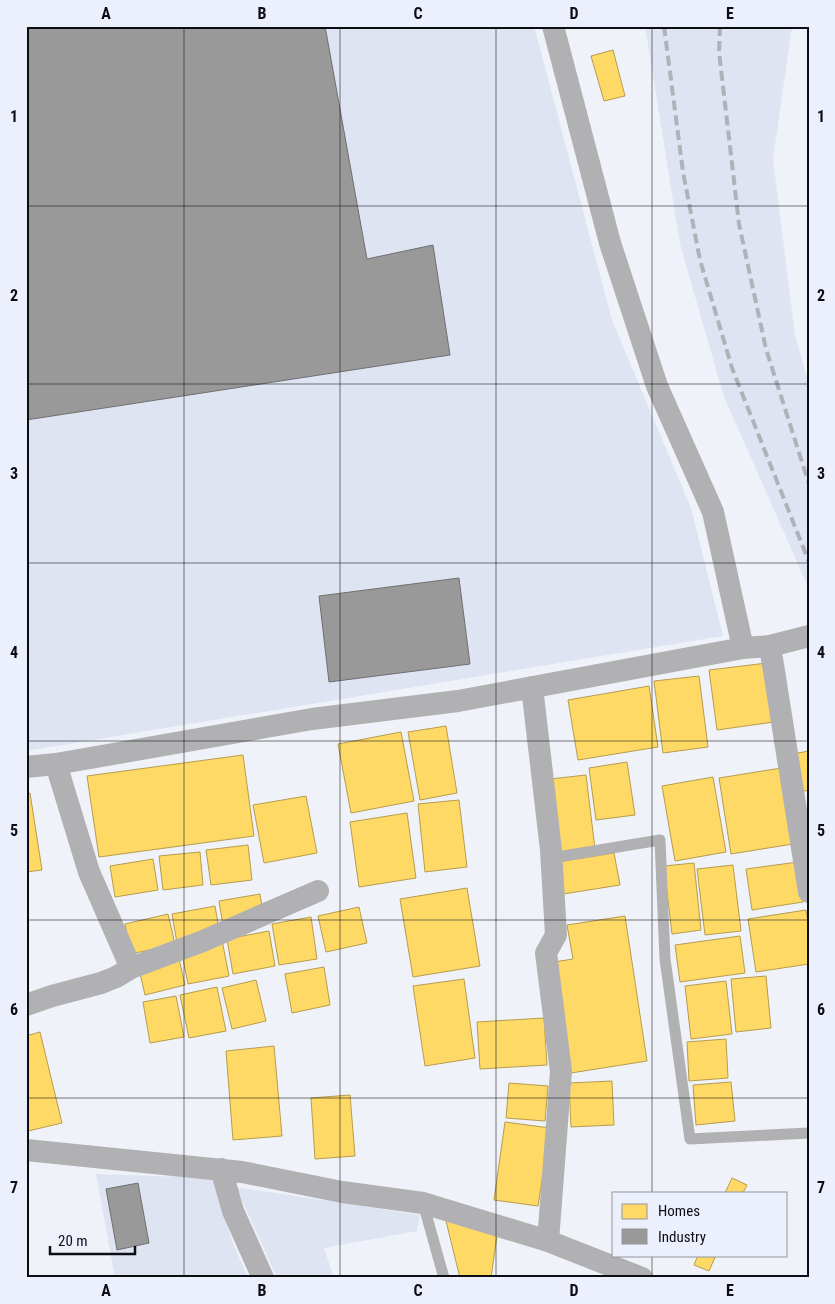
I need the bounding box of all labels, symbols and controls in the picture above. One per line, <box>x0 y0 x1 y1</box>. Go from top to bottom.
text: A <box>101 4 111 23</box>
text: B <box>258 4 267 23</box>
text: C <box>413 4 423 23</box>
text: D <box>569 4 579 23</box>
text: E <box>726 4 734 23</box>
text: 1 <box>10 107 18 126</box>
text: 1 <box>817 107 825 126</box>
text: 2 <box>10 286 18 305</box>
text: 2 <box>817 286 825 305</box>
text: 3 <box>10 464 18 483</box>
text: 3 <box>817 464 825 483</box>
text: 4 <box>10 643 18 662</box>
text: 4 <box>817 643 825 662</box>
text: 5 <box>10 821 18 840</box>
text: 5 <box>817 821 825 840</box>
text: 6 <box>10 1000 18 1019</box>
text: 6 <box>817 1000 825 1019</box>
text: 7 <box>10 1178 18 1197</box>
text: 7 <box>817 1178 825 1197</box>
legend <box>612 1192 788 1256</box>
text: Homes <box>658 1202 700 1220</box>
scale bar <box>50 1224 135 1256</box>
text: Industry <box>658 1228 706 1246</box>
text: 20 m <box>58 1232 88 1250</box>
text: A <box>101 1281 111 1300</box>
text: B <box>258 1281 267 1300</box>
text: C <box>413 1281 423 1300</box>
text: D <box>569 1281 579 1300</box>
text: E <box>726 1281 734 1300</box>

